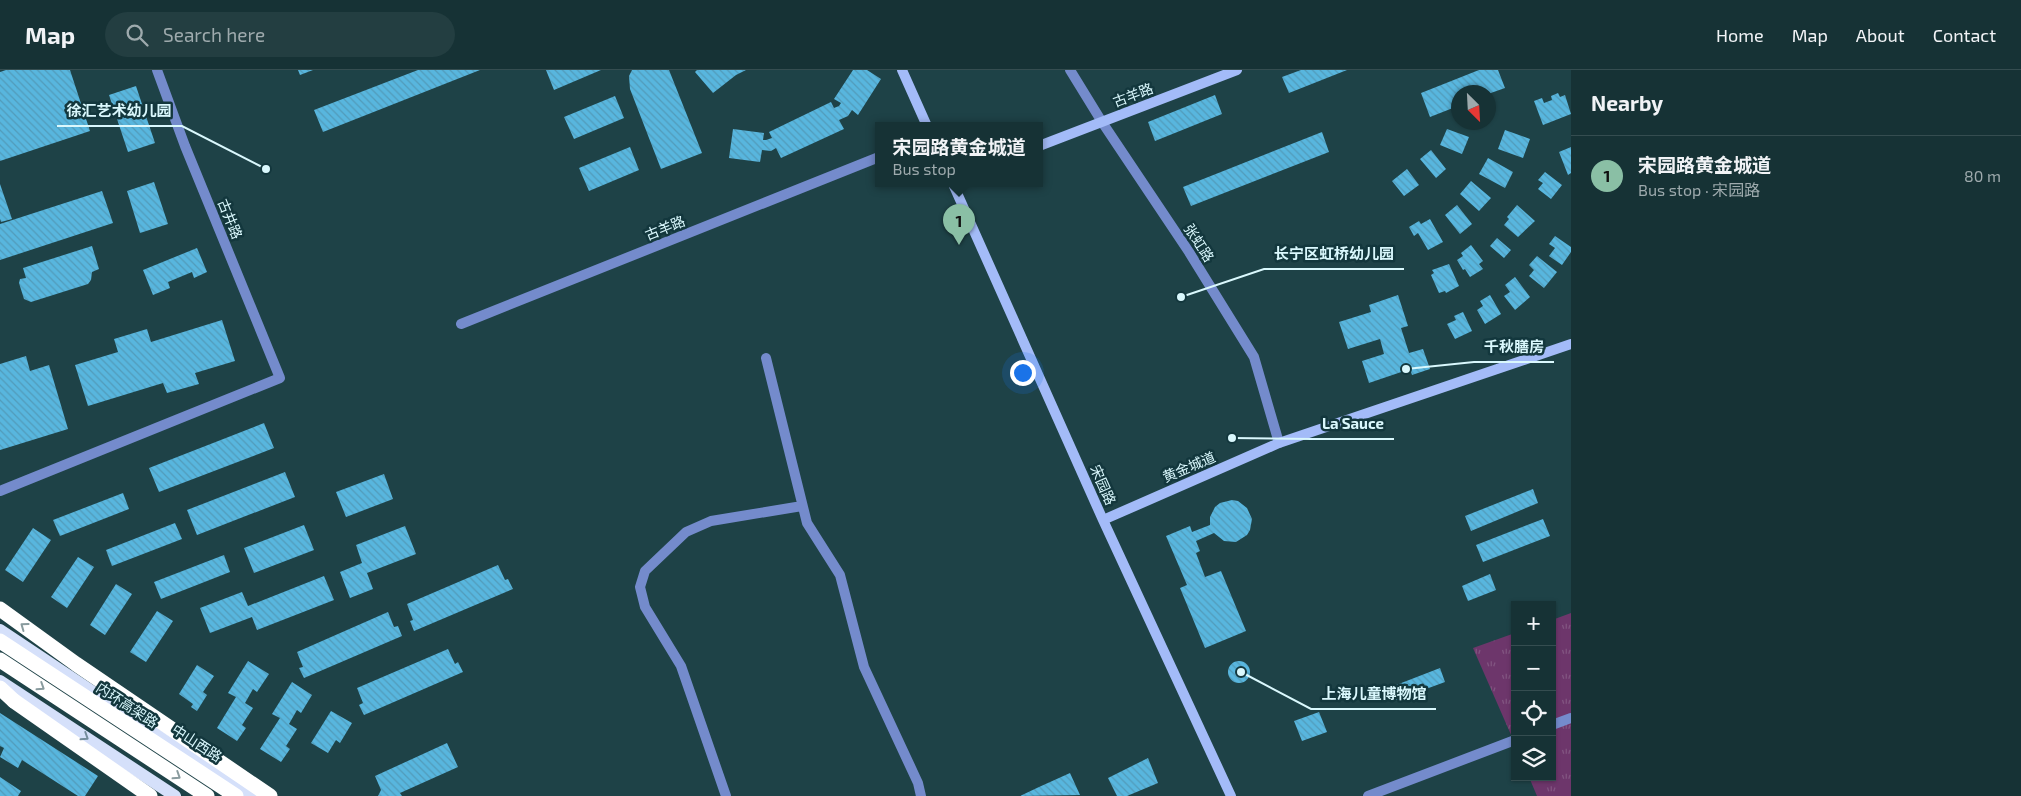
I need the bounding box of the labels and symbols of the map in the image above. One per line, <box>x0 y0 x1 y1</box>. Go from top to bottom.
street label: 古羊路 <box>1110 79 1155 110</box>
north arrow <box>1451 85 1496 130</box>
callout: 徐汇艺术幼儿园 <box>57 96 182 126</box>
text: 徐汇艺术幼儿园 <box>66 101 172 119</box>
street label: 古井路 <box>215 196 246 241</box>
pin: 1 <box>943 204 975 245</box>
street label: 古羊路 <box>642 212 687 243</box>
street label: 张虹路 <box>1181 220 1218 265</box>
callout: 长宁区虹桥幼儿园 <box>1264 239 1404 269</box>
text: 长宁区虹桥幼儿园 <box>1274 244 1394 262</box>
callout: 千秋膳房 <box>1474 332 1554 362</box>
text: 千秋膳房 <box>1484 337 1544 355</box>
your location <box>1010 360 1036 386</box>
callout: La Sauce <box>1312 409 1394 439</box>
text: La Sauce <box>1322 414 1384 432</box>
street label: 黄金城道 <box>1160 448 1218 485</box>
street label: 宋园路 <box>1087 462 1120 507</box>
one-way arrow <box>21 623 30 631</box>
street label: 内环高架路 <box>93 678 161 731</box>
callout: 上海儿童博物馆 <box>1311 679 1436 709</box>
one-way arrow <box>35 681 44 690</box>
text: 上海儿童博物馆 <box>1321 684 1427 702</box>
street label: 中山西路 <box>169 720 225 765</box>
one-way arrow <box>79 731 88 740</box>
one-way arrow <box>171 770 180 779</box>

